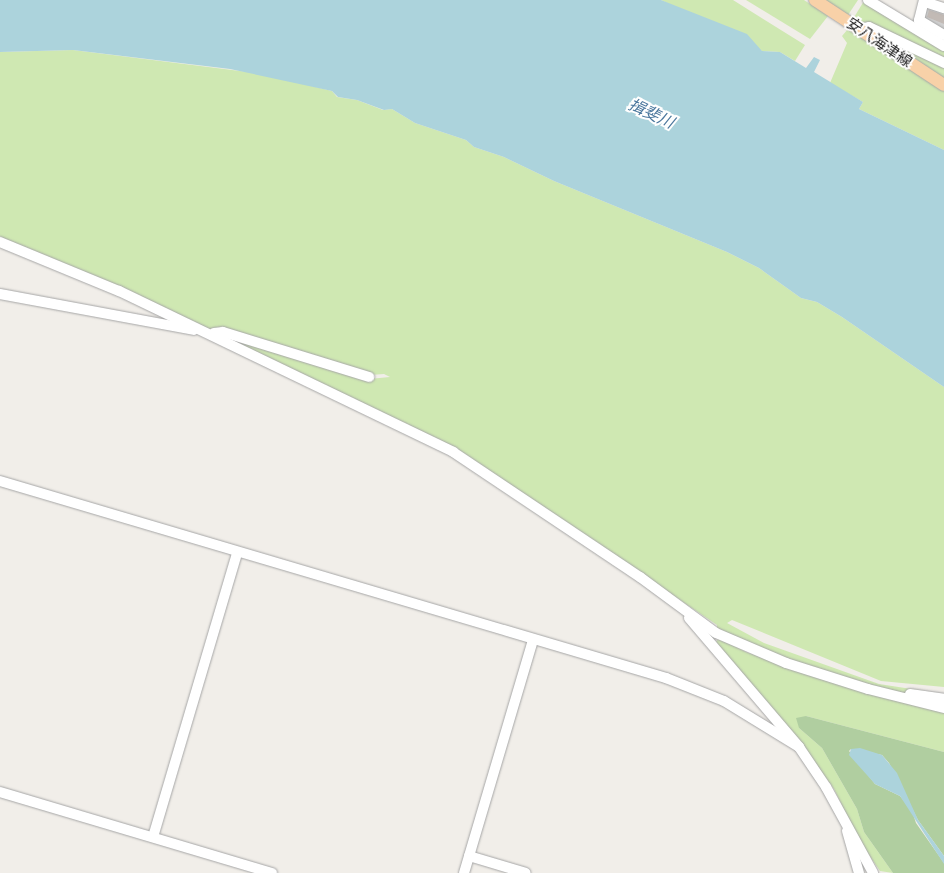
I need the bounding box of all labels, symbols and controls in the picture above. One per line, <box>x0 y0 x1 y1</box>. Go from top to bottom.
street label: 安八海津線 <box>843 15 915 71</box>
water label: 揖斐川 <box>625 95 677 133</box>

